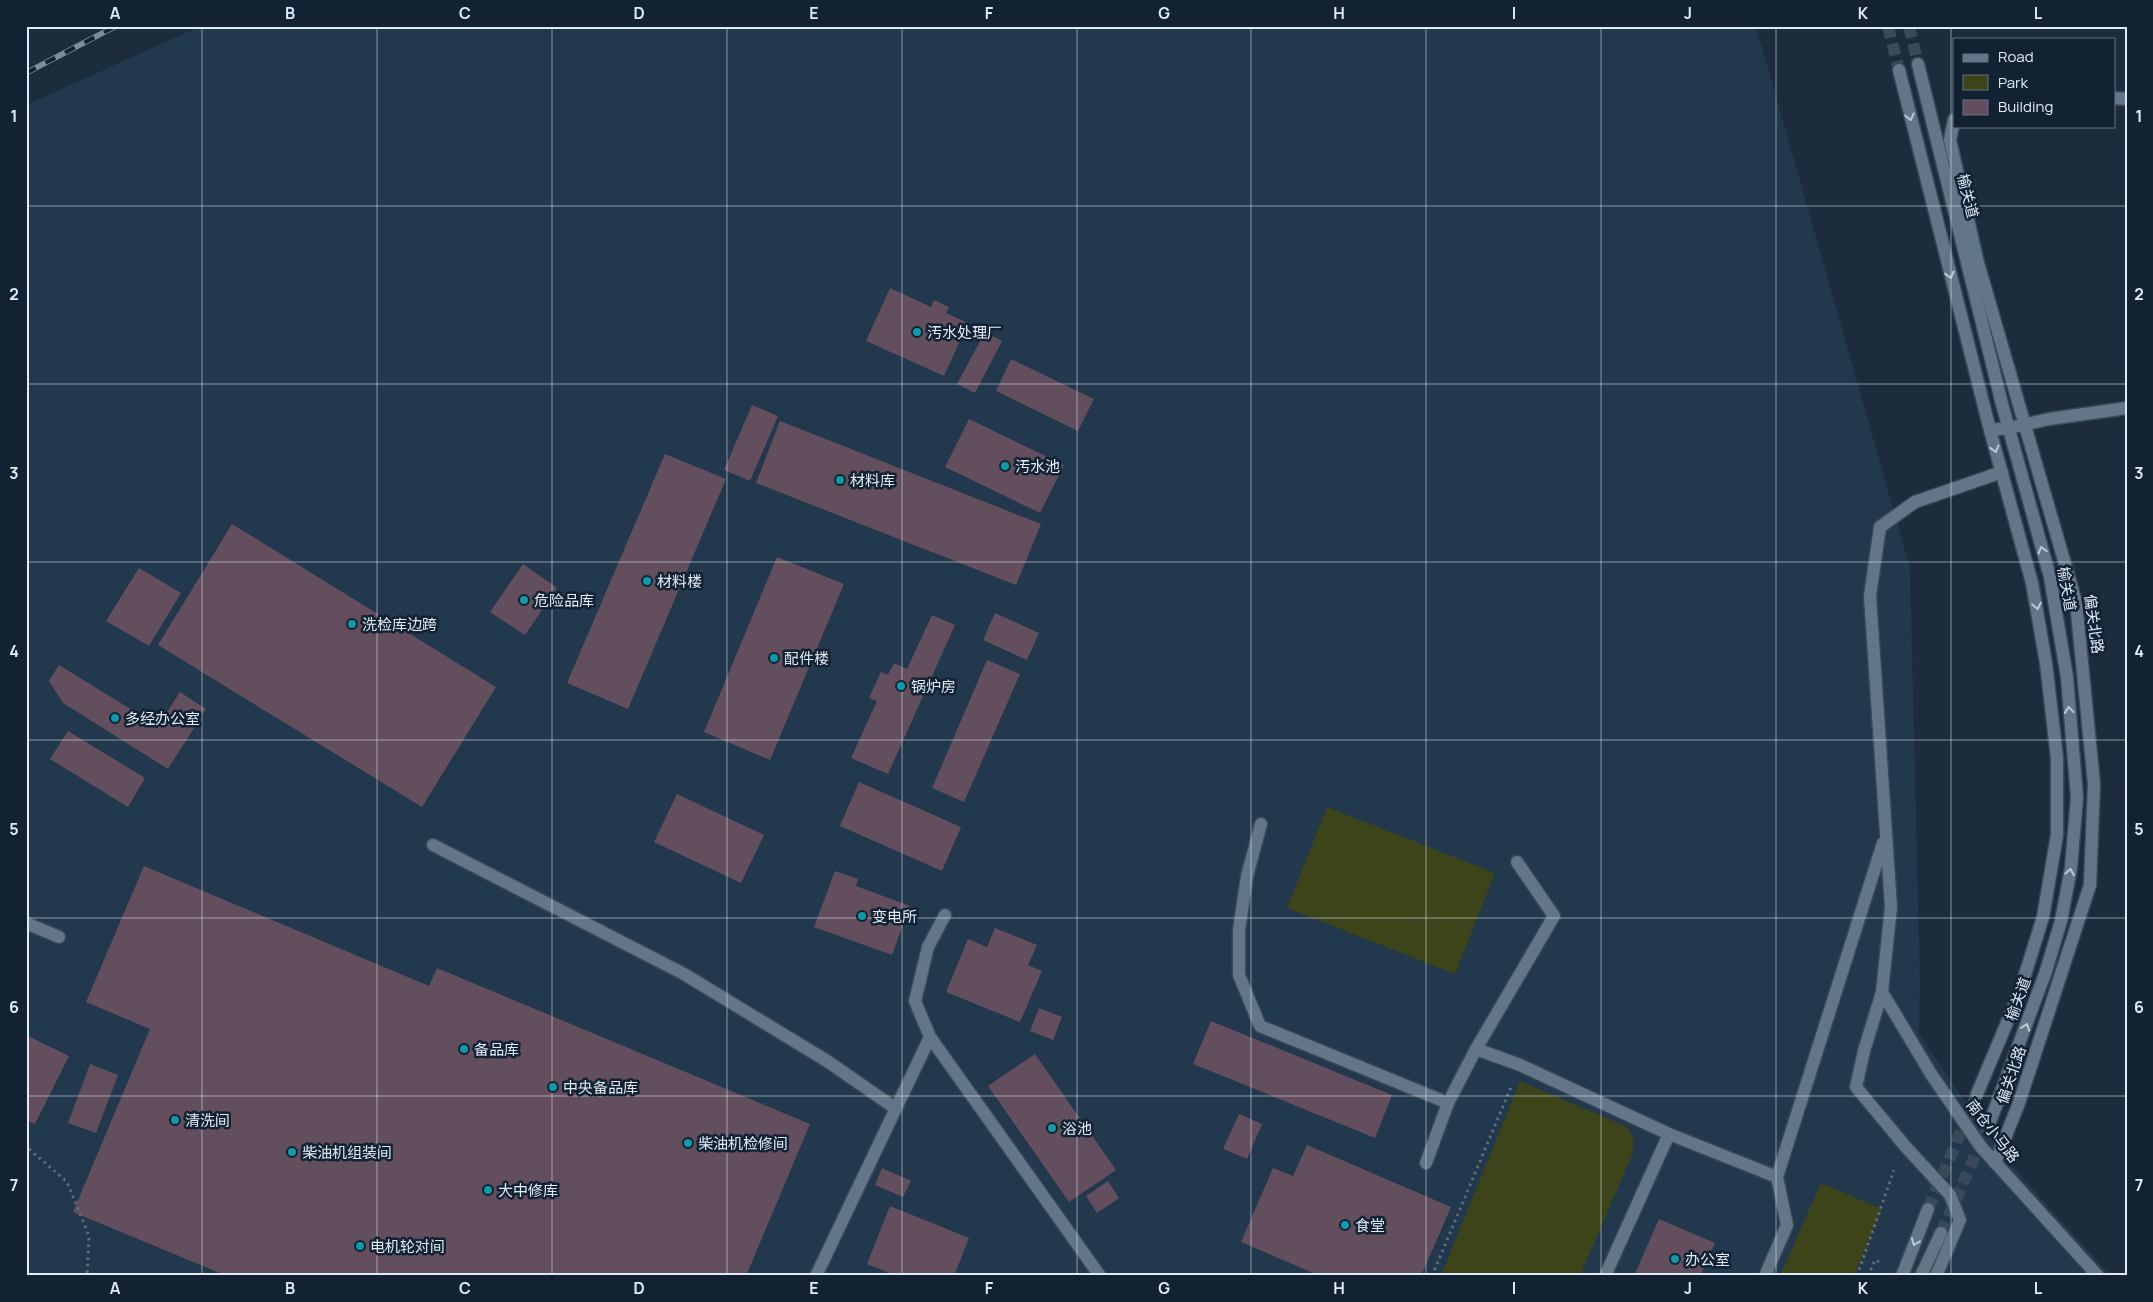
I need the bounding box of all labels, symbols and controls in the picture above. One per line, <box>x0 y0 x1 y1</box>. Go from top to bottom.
text: A <box>110 2 121 24</box>
text: B <box>285 2 295 24</box>
text: C <box>459 2 471 24</box>
text: D <box>633 2 645 24</box>
text: E <box>809 2 819 24</box>
text: F <box>985 2 994 24</box>
text: G <box>1158 2 1170 24</box>
text: H <box>1333 2 1345 24</box>
text: I <box>1512 2 1516 24</box>
text: J <box>1684 2 1692 24</box>
text: K <box>1858 2 1869 24</box>
text: L <box>2034 2 2043 24</box>
legend <box>1953 38 2116 128</box>
text: Road <box>1998 46 2034 67</box>
text: Park <box>1998 72 2028 93</box>
text: Building <box>1998 96 2053 117</box>
text: 1 <box>10 105 18 127</box>
text: 1 <box>2135 105 2143 127</box>
one-way arrow <box>1905 113 1915 121</box>
street label: 榆关道 <box>1952 172 1984 220</box>
one-way arrow <box>1944 270 1955 279</box>
text: 2 <box>9 283 19 305</box>
text: 2 <box>2134 283 2144 305</box>
place label: 汚水处理厂 <box>927 322 1002 343</box>
marker: 汚水处理厂 <box>911 326 923 338</box>
one-way arrow <box>1990 445 2000 453</box>
place label: 汚水池 <box>1015 456 1060 477</box>
marker: 汚水池 <box>999 460 1011 472</box>
text: 3 <box>9 462 19 484</box>
text: 3 <box>2134 462 2144 484</box>
place label: 材料库 <box>850 470 895 491</box>
marker: 材料库 <box>834 474 846 486</box>
one-way arrow <box>2037 545 2048 554</box>
street label: 榆关道 <box>2053 565 2081 613</box>
place label: 材料楼 <box>657 571 702 592</box>
marker: 材料楼 <box>641 575 653 587</box>
place label: 危险品库 <box>534 590 594 611</box>
street label: 偏关北路 <box>2079 593 2109 655</box>
marker: 危险品库 <box>518 594 530 606</box>
one-way arrow <box>2031 602 2041 611</box>
place label: 洗检库边跨 <box>362 614 437 635</box>
marker: 洗检库边跨 <box>346 618 358 630</box>
text: 4 <box>9 640 19 662</box>
text: 4 <box>2134 640 2144 662</box>
place label: 配件楼 <box>784 648 829 669</box>
marker: 配件楼 <box>768 652 780 664</box>
place label: 锅炉房 <box>911 676 956 697</box>
marker: 锅炉房 <box>895 680 907 692</box>
one-way arrow <box>2064 705 2075 713</box>
place label: 多经办公室 <box>125 708 200 729</box>
marker: 多经办公室 <box>109 712 121 724</box>
text: 5 <box>9 818 19 840</box>
text: 5 <box>2134 818 2144 840</box>
one-way arrow <box>2065 867 2075 876</box>
place label: 变电所 <box>872 906 917 927</box>
marker: 变电所 <box>856 910 868 922</box>
street label: 榆关道 <box>2000 974 2036 1024</box>
text: 6 <box>9 996 19 1018</box>
text: 6 <box>2134 996 2144 1018</box>
one-way arrow <box>2020 1024 2030 1032</box>
place label: 备品库 <box>474 1039 519 1060</box>
marker: 备品库 <box>458 1043 470 1055</box>
street label: 偏关北路 <box>1991 1043 2031 1107</box>
place label: 中央备品库 <box>563 1077 638 1098</box>
marker: 中央备品库 <box>547 1081 559 1093</box>
street label: 南仓小马路 <box>1962 1095 2024 1167</box>
place label: 清洗间 <box>185 1110 230 1131</box>
marker: 清洗间 <box>169 1114 181 1126</box>
place label: 浴池 <box>1062 1118 1092 1139</box>
marker: 浴池 <box>1046 1122 1058 1134</box>
place label: 柴油机检修间 <box>698 1133 788 1154</box>
marker: 柴油机检修间 <box>682 1137 694 1149</box>
place label: 柴油机组装间 <box>302 1142 392 1163</box>
marker: 柴油机组装间 <box>286 1146 298 1158</box>
text: 7 <box>10 1174 18 1196</box>
text: 7 <box>2135 1174 2143 1196</box>
place label: 大中修库 <box>498 1180 558 1201</box>
marker: 大中修库 <box>482 1184 494 1196</box>
place label: 食堂 <box>1355 1215 1385 1236</box>
marker: 食堂 <box>1339 1219 1351 1231</box>
place label: 电机轮对间 <box>370 1236 445 1257</box>
one-way arrow <box>1911 1237 1921 1246</box>
marker: 电机轮对间 <box>354 1240 366 1252</box>
place label: 办公室 <box>1685 1249 1730 1270</box>
marker: 办公室 <box>1669 1253 1681 1265</box>
text: A <box>110 1277 121 1299</box>
text: B <box>285 1277 295 1299</box>
text: C <box>459 1277 471 1299</box>
text: D <box>633 1277 645 1299</box>
text: E <box>809 1277 819 1299</box>
text: F <box>985 1277 994 1299</box>
text: G <box>1158 1277 1170 1299</box>
text: H <box>1333 1277 1345 1299</box>
text: I <box>1512 1277 1516 1299</box>
text: J <box>1684 1277 1692 1299</box>
text: K <box>1858 1277 1869 1299</box>
text: L <box>2034 1277 2043 1299</box>

